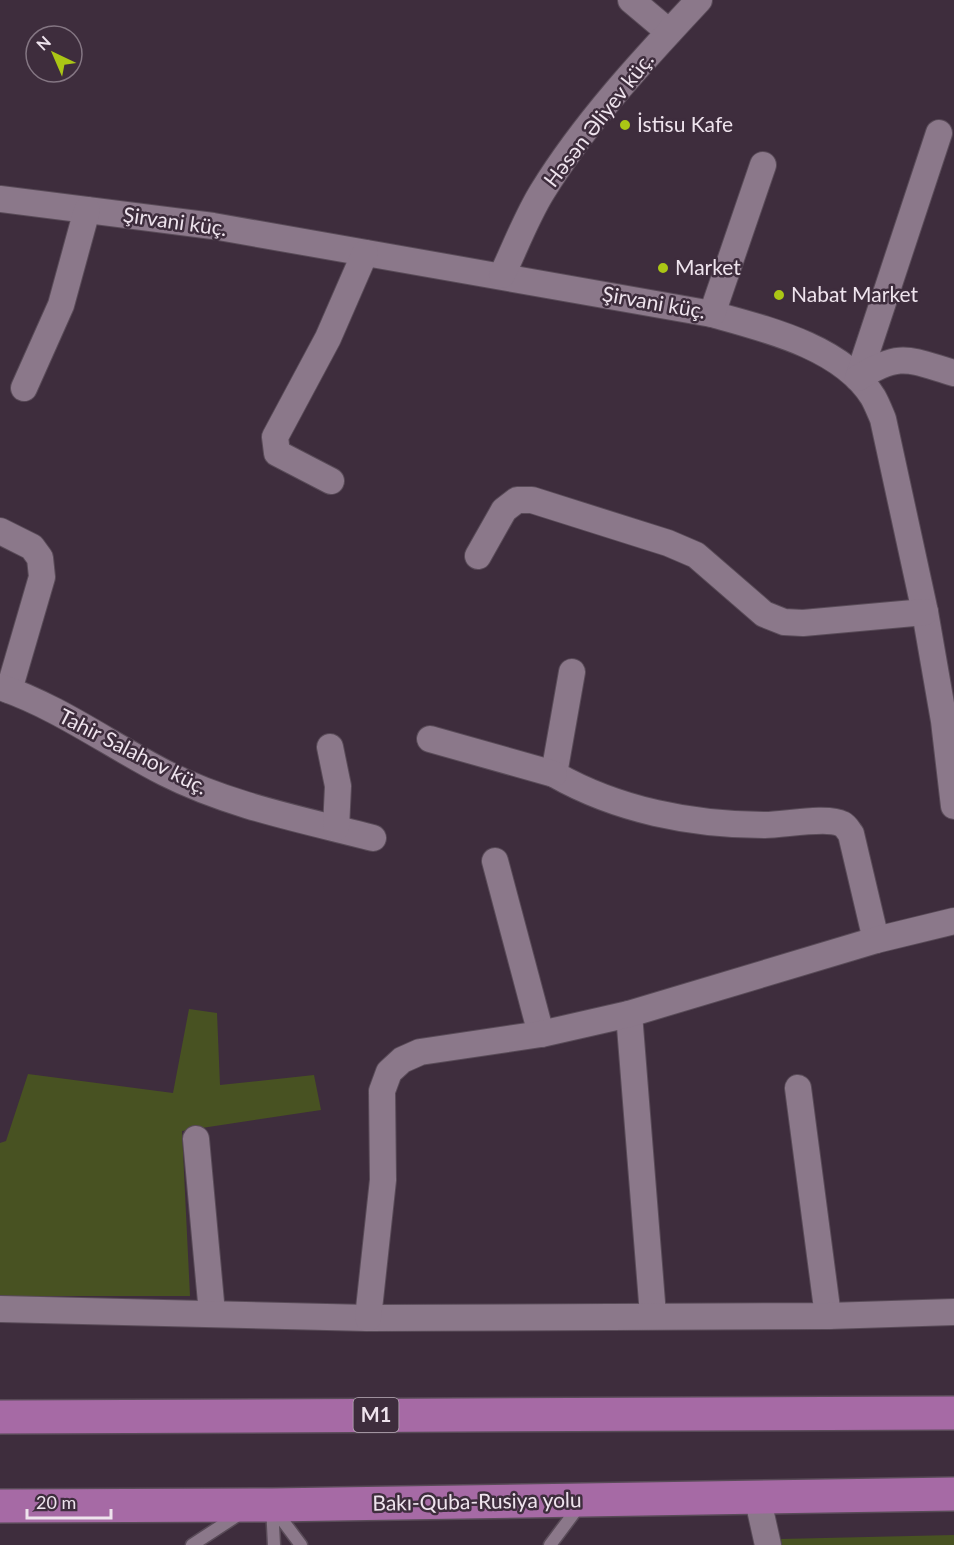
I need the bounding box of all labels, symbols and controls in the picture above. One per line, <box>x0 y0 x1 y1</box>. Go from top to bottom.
north arrow <box>24 24 84 84</box>
text: N <box>32 32 54 54</box>
street label: Həsən Əliyev küç. <box>538 47 658 191</box>
place label: İstisu Kafe <box>637 111 733 136</box>
marker: İstisu Kafe <box>618 118 632 132</box>
street label: Şirvani küç. <box>122 201 229 240</box>
place label: Market <box>675 254 741 279</box>
marker: Market <box>656 261 670 275</box>
street label: Şirvani küç. <box>601 280 708 323</box>
place label: Nabat Market <box>791 281 918 306</box>
marker: Nabat Market <box>772 288 786 302</box>
street label: Tahir Salahov küç. <box>55 702 212 799</box>
road number: M1 <box>354 1398 398 1432</box>
scale bar <box>27 1482 111 1520</box>
street label: Bakı-Quba-Rusiya yolu <box>372 1486 582 1515</box>
text: 20 m <box>36 1491 76 1513</box>

